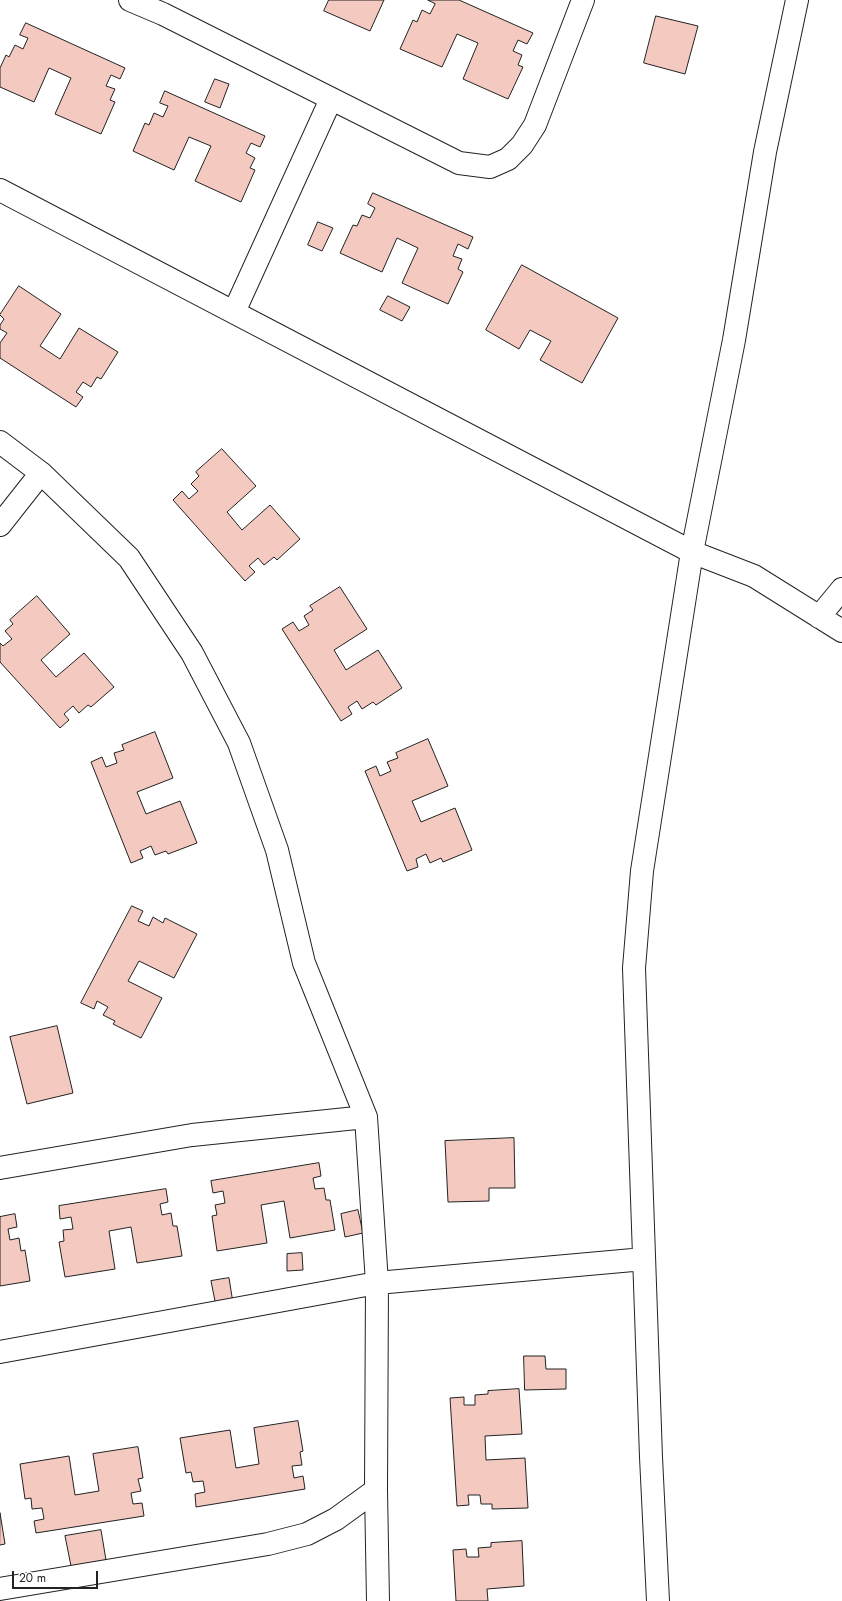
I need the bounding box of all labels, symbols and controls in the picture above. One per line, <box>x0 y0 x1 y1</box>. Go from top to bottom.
scale bar <box>14 1563 100 1589</box>
text: 20 m <box>19 1569 46 1587</box>

